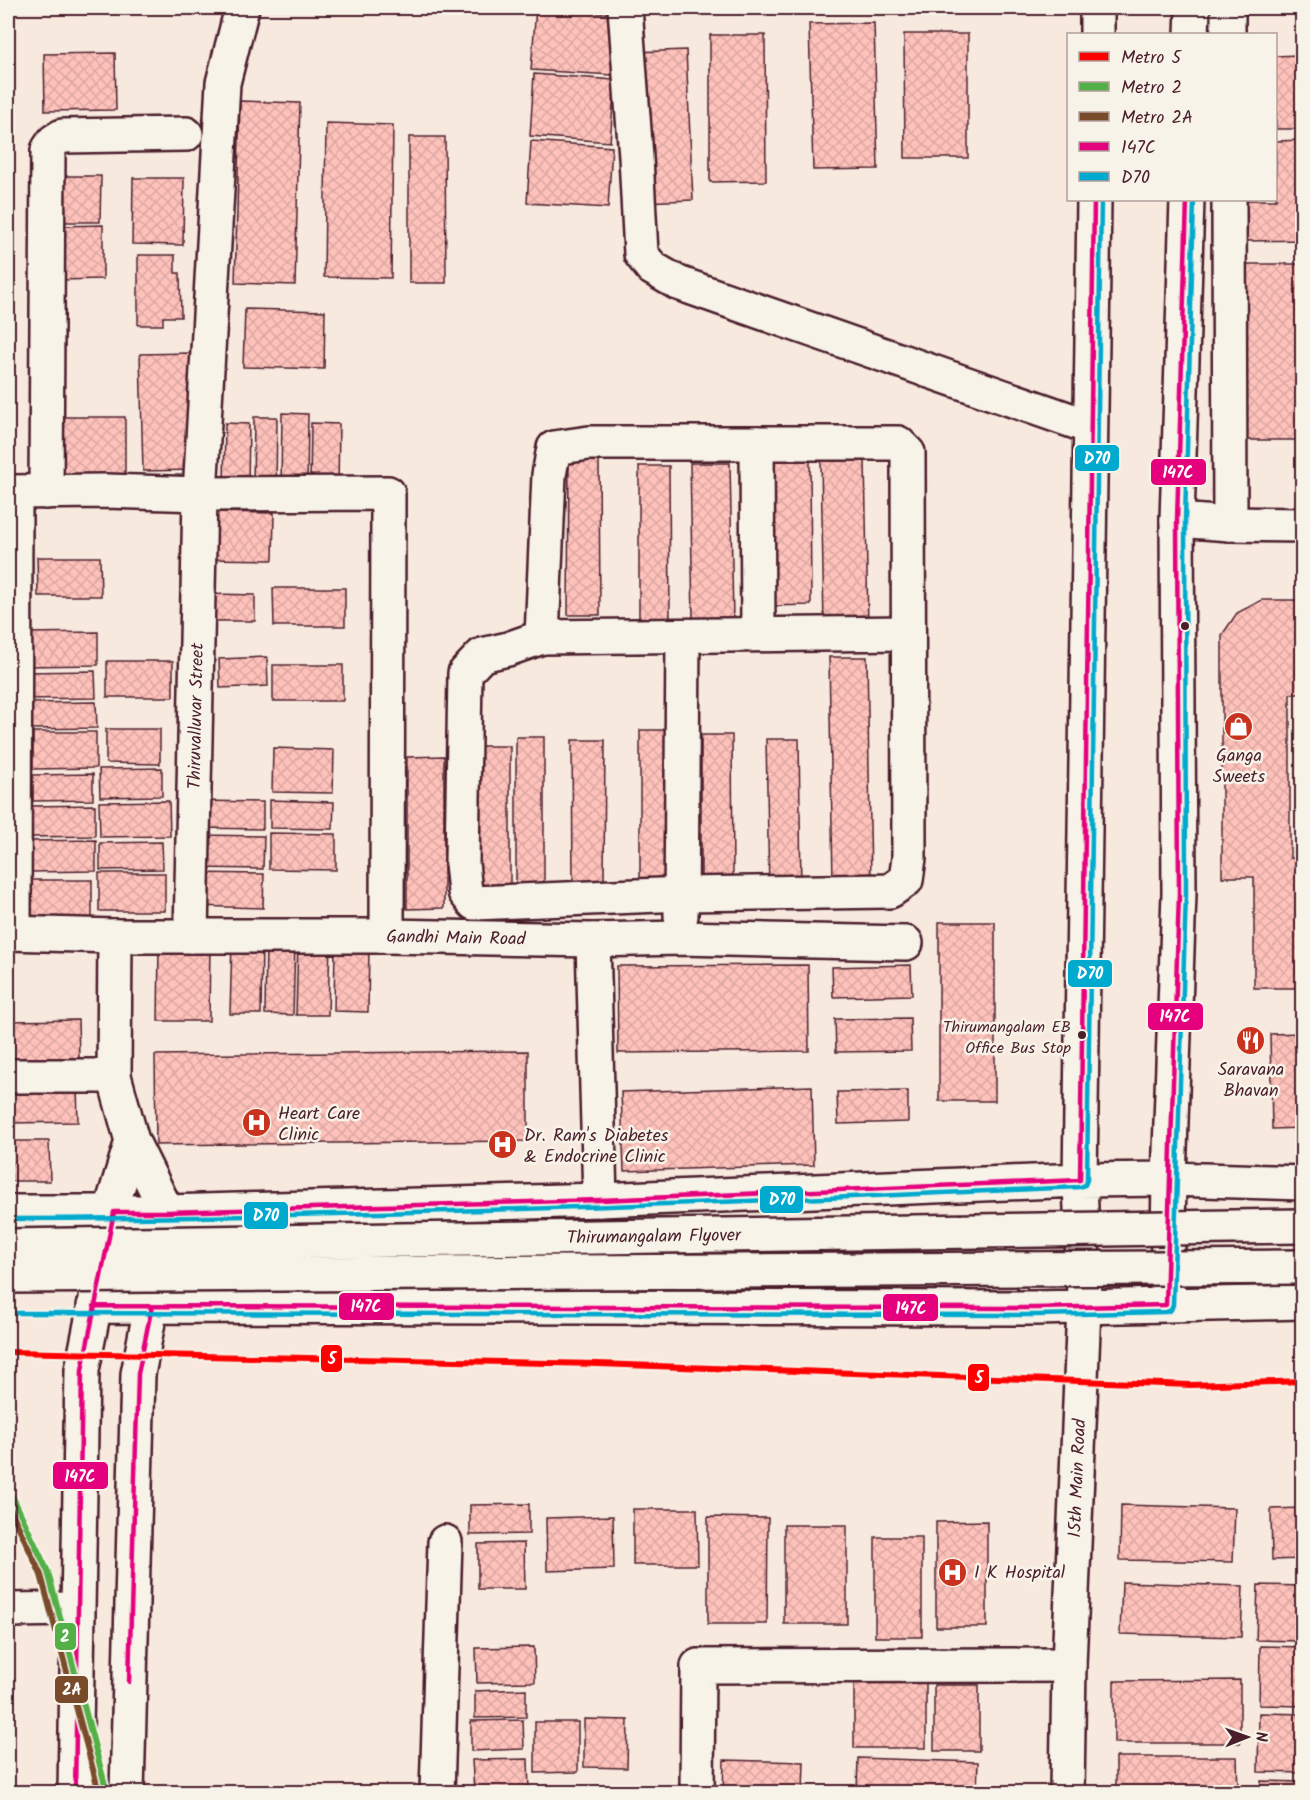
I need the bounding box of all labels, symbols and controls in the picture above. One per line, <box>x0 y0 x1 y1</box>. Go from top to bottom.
legend <box>1067 33 1277 201</box>
text: Metro 5 <box>1121 44 1183 73</box>
text: Metro 2 <box>1121 74 1182 103</box>
text: Metro 2A <box>1121 104 1193 133</box>
text: 147C <box>1121 134 1156 163</box>
text: D70 <box>1121 164 1150 193</box>
line badge: D70 <box>1074 444 1120 472</box>
text: D70 <box>1084 447 1111 472</box>
line badge: 147C <box>1150 458 1207 486</box>
text: 147C <box>1163 461 1193 486</box>
unlabelled marker <box>1179 620 1191 632</box>
street label: Thiruvalluvar Street <box>181 641 213 790</box>
shop icon: Ganga Sweets <box>1223 710 1255 742</box>
place label: Ganga Sweets <box>1213 742 1266 792</box>
street label: Gandhi Main Road <box>386 923 527 955</box>
line badge: D70 <box>1067 959 1113 988</box>
text: D70 <box>1077 962 1104 987</box>
line badge: 147C <box>1147 1002 1204 1031</box>
text: 147C <box>1160 1005 1190 1030</box>
place label: Thirumangalam EB Office Bus Stop <box>943 1015 1071 1061</box>
restaurant icon: Saravana Bhavan <box>1235 1024 1267 1056</box>
marker: Thirumangalam EB Office Bus Stop <box>1076 1029 1088 1041</box>
place label: Saravana Bhavan <box>1218 1056 1284 1106</box>
place label: Heart Care Clinic <box>278 1100 360 1150</box>
hospital icon: Heart Care Clinic <box>241 1107 273 1139</box>
place label: Dr. Ram's Diabetes & Endocrine Clinic <box>524 1122 669 1172</box>
hospital icon: Dr. Ram's Diabetes & Endocrine Clinic <box>487 1129 519 1161</box>
line badge: D70 <box>759 1185 804 1214</box>
text: D70 <box>769 1188 796 1213</box>
line badge: D70 <box>243 1201 289 1230</box>
text: D70 <box>253 1204 280 1229</box>
street label: Thirumangalam Flyover <box>567 1222 742 1253</box>
line badge: 147C <box>338 1292 395 1321</box>
line badge: 147C <box>882 1293 939 1322</box>
text: 147C <box>351 1295 381 1320</box>
text: 147C <box>896 1297 926 1322</box>
line badge: 5 <box>320 1344 343 1373</box>
text: 5 <box>327 1347 338 1372</box>
line badge: 5 <box>967 1363 990 1392</box>
text: 5 <box>974 1366 985 1391</box>
street label: 15th Main Road <box>1061 1417 1095 1538</box>
line badge: 147C <box>52 1461 109 1490</box>
text: 147C <box>65 1465 95 1490</box>
hospital icon: I K Hospital <box>937 1556 969 1588</box>
place label: I K Hospital <box>974 1559 1066 1588</box>
line badge: 2 <box>54 1622 77 1651</box>
text: 2 <box>60 1625 70 1650</box>
line badge: 2A <box>54 1675 89 1704</box>
text: 2A <box>62 1678 82 1703</box>
north arrow <box>1217 1707 1277 1767</box>
text: N <box>1248 1731 1273 1742</box>

